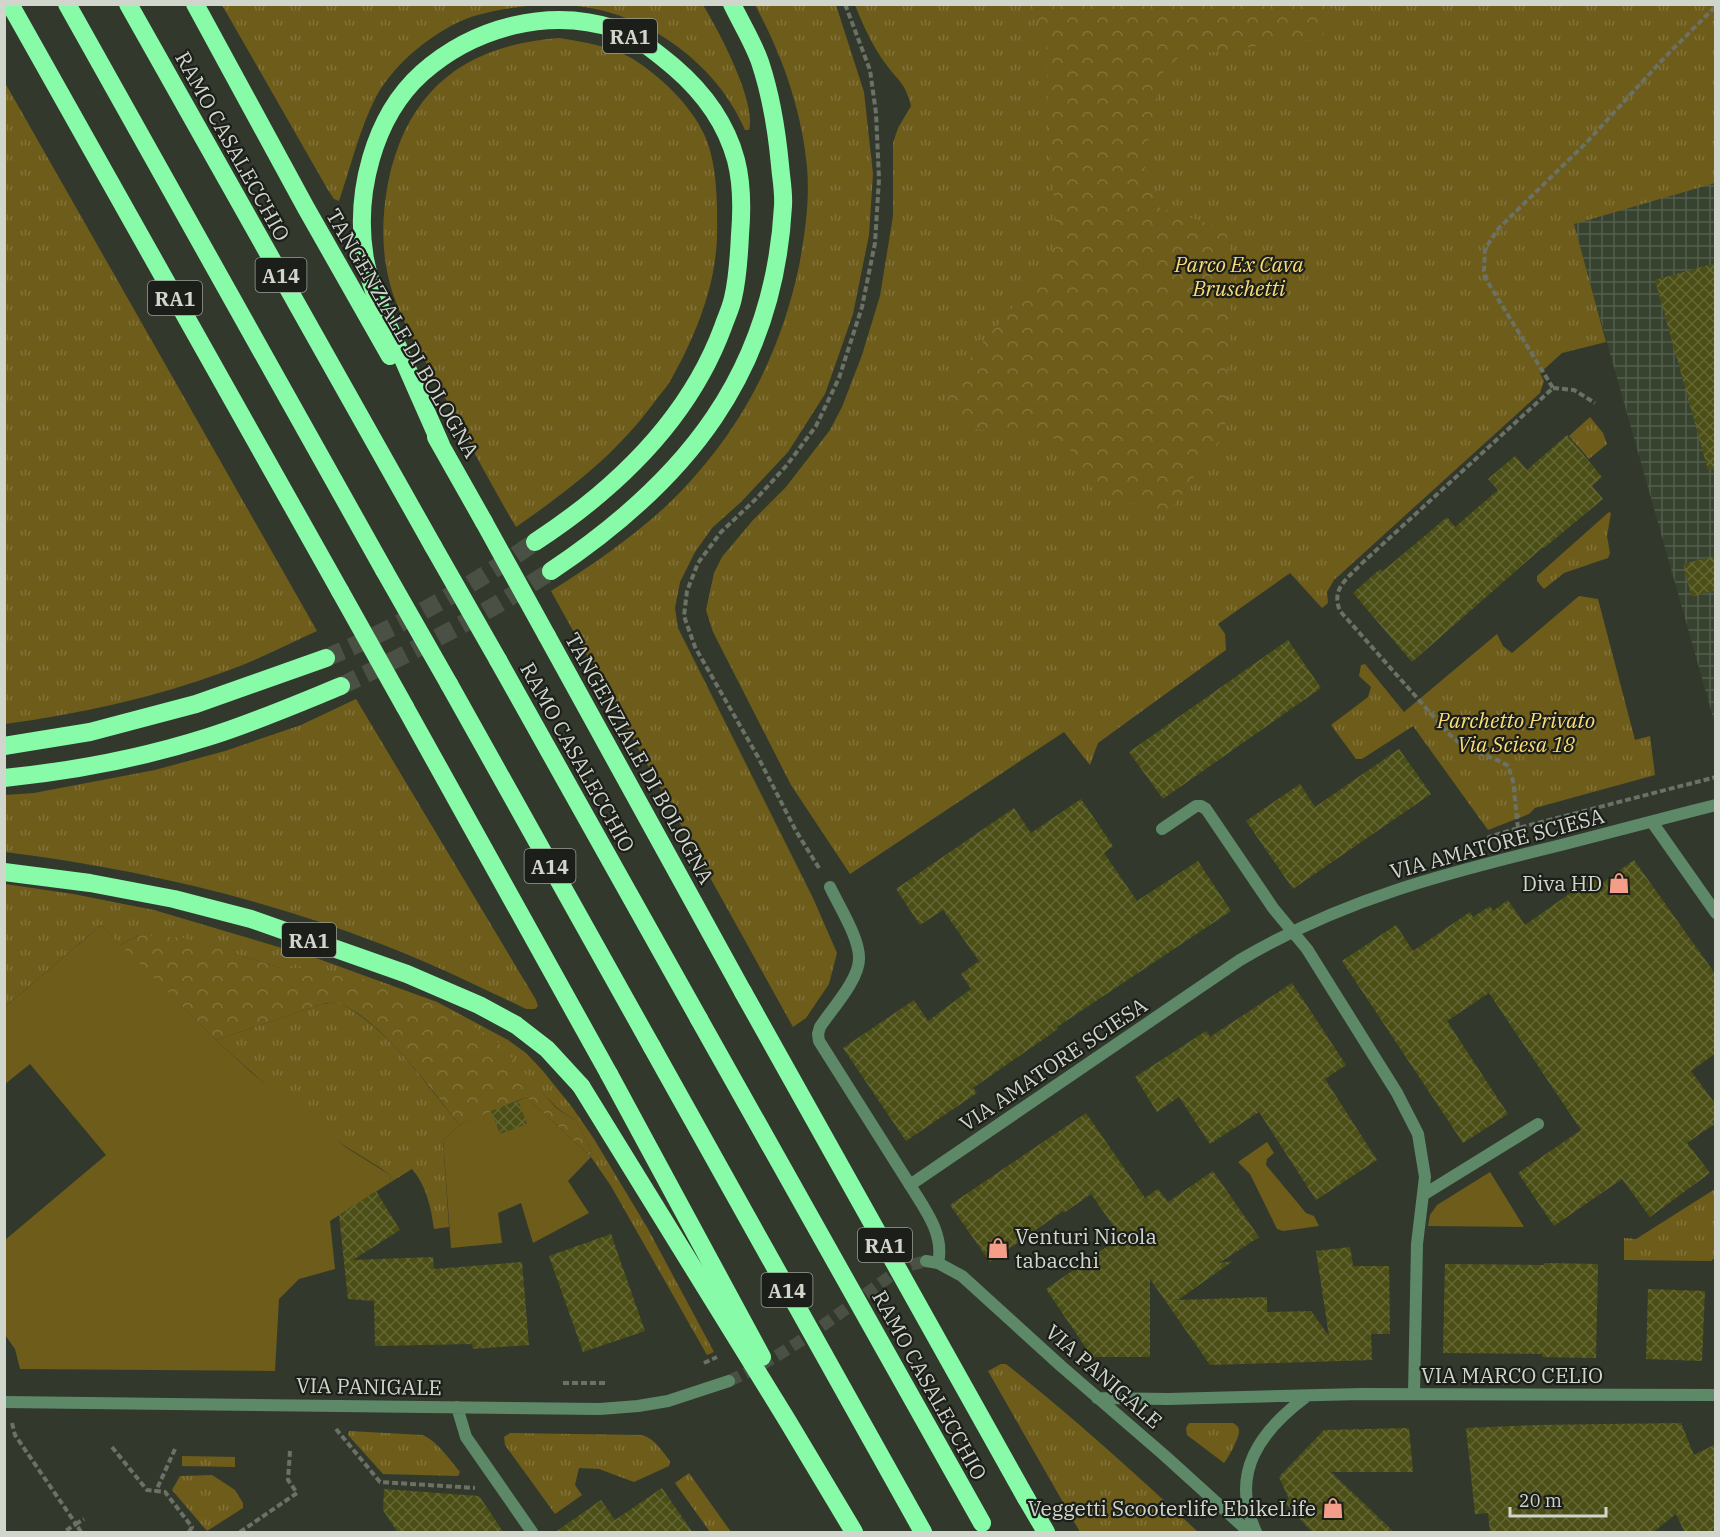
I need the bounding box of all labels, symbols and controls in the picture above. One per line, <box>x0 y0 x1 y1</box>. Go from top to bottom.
road number: RA1 <box>603 19 657 53</box>
street label: RAMO CASALECCHIO <box>169 46 297 246</box>
street label: TANGENZIALE DI BOLOGNA <box>320 203 486 463</box>
park label: Parco Ex Cava Bruschetti <box>1173 250 1304 302</box>
road number: A14 <box>256 258 306 292</box>
road number: RA1 <box>148 281 202 315</box>
street label: TANGENZIALE DI BOLOGNA <box>559 627 721 889</box>
street label: RAMO CASALECCHIO <box>514 657 642 857</box>
park label: Parchetto Privato Via Sciesa 18 <box>1436 706 1595 758</box>
street label: VIA AMATORE SCIESA <box>1387 801 1608 885</box>
road number: A14 <box>524 849 576 883</box>
place label: Diva HD <box>1522 869 1602 897</box>
shop icon: Diva HD <box>1607 871 1631 895</box>
road number: RA1 <box>282 923 336 957</box>
street label: VIA AMATORE SCIESA <box>954 990 1153 1137</box>
place label: Venturi Nicola tabacchi <box>1015 1222 1157 1274</box>
road number: RA1 <box>858 1228 912 1262</box>
shop icon: Venturi Nicola tabacchi <box>986 1236 1010 1260</box>
road number: A14 <box>762 1273 812 1307</box>
street label: RAMO CASALECCHIO <box>866 1285 994 1485</box>
street label: VIA PANIGALE <box>1040 1318 1168 1434</box>
street label: VIA MARCO CELIO <box>1421 1361 1603 1389</box>
street label: VIA PANIGALE <box>296 1371 442 1401</box>
scale bar <box>1510 1480 1606 1518</box>
text: 20 m <box>1519 1489 1562 1512</box>
place label: Veggetti Scooterlife EbikeLife <box>1028 1494 1316 1522</box>
shop icon: Veggetti Scooterlife EbikeLife <box>1321 1496 1345 1520</box>

